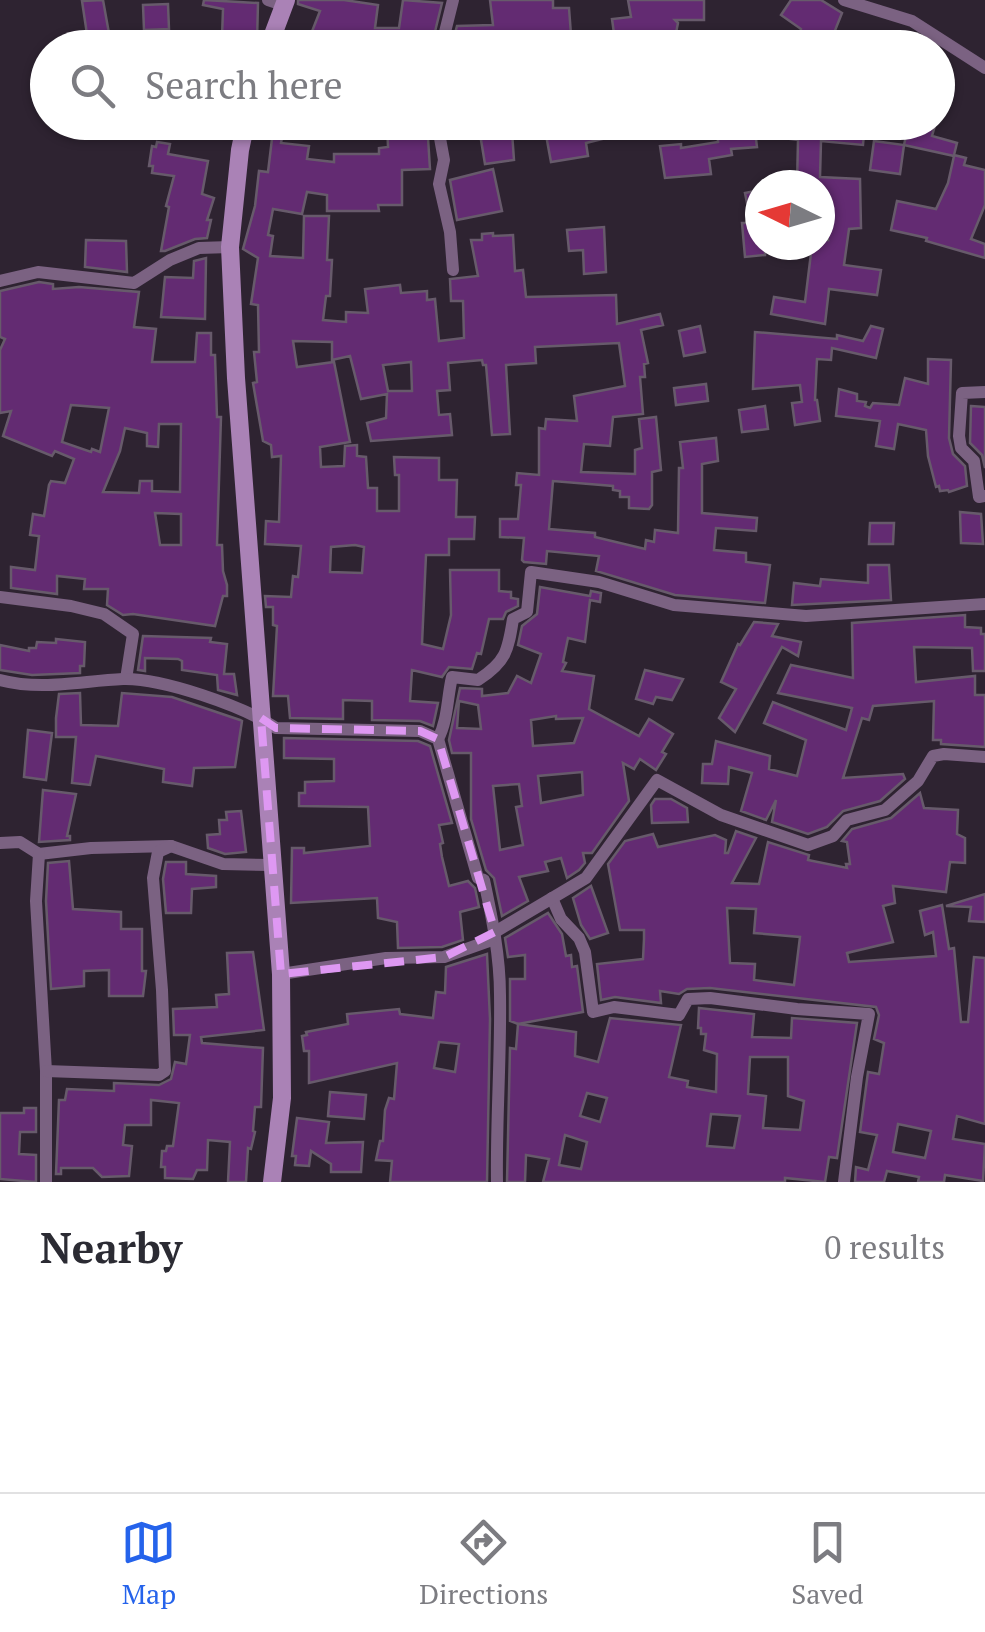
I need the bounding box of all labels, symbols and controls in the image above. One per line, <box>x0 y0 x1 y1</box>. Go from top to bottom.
search box <box>30 30 955 140</box>
icon: search <box>65 58 120 113</box>
text: Search here <box>145 60 343 110</box>
north arrow <box>745 170 835 260</box>
text: Nearby <box>40 1219 182 1275</box>
text: 0 results <box>824 1226 945 1268</box>
tab: Map <box>121 1515 176 1612</box>
tab: Directions <box>419 1515 548 1612</box>
tab: Saved <box>791 1515 864 1612</box>

